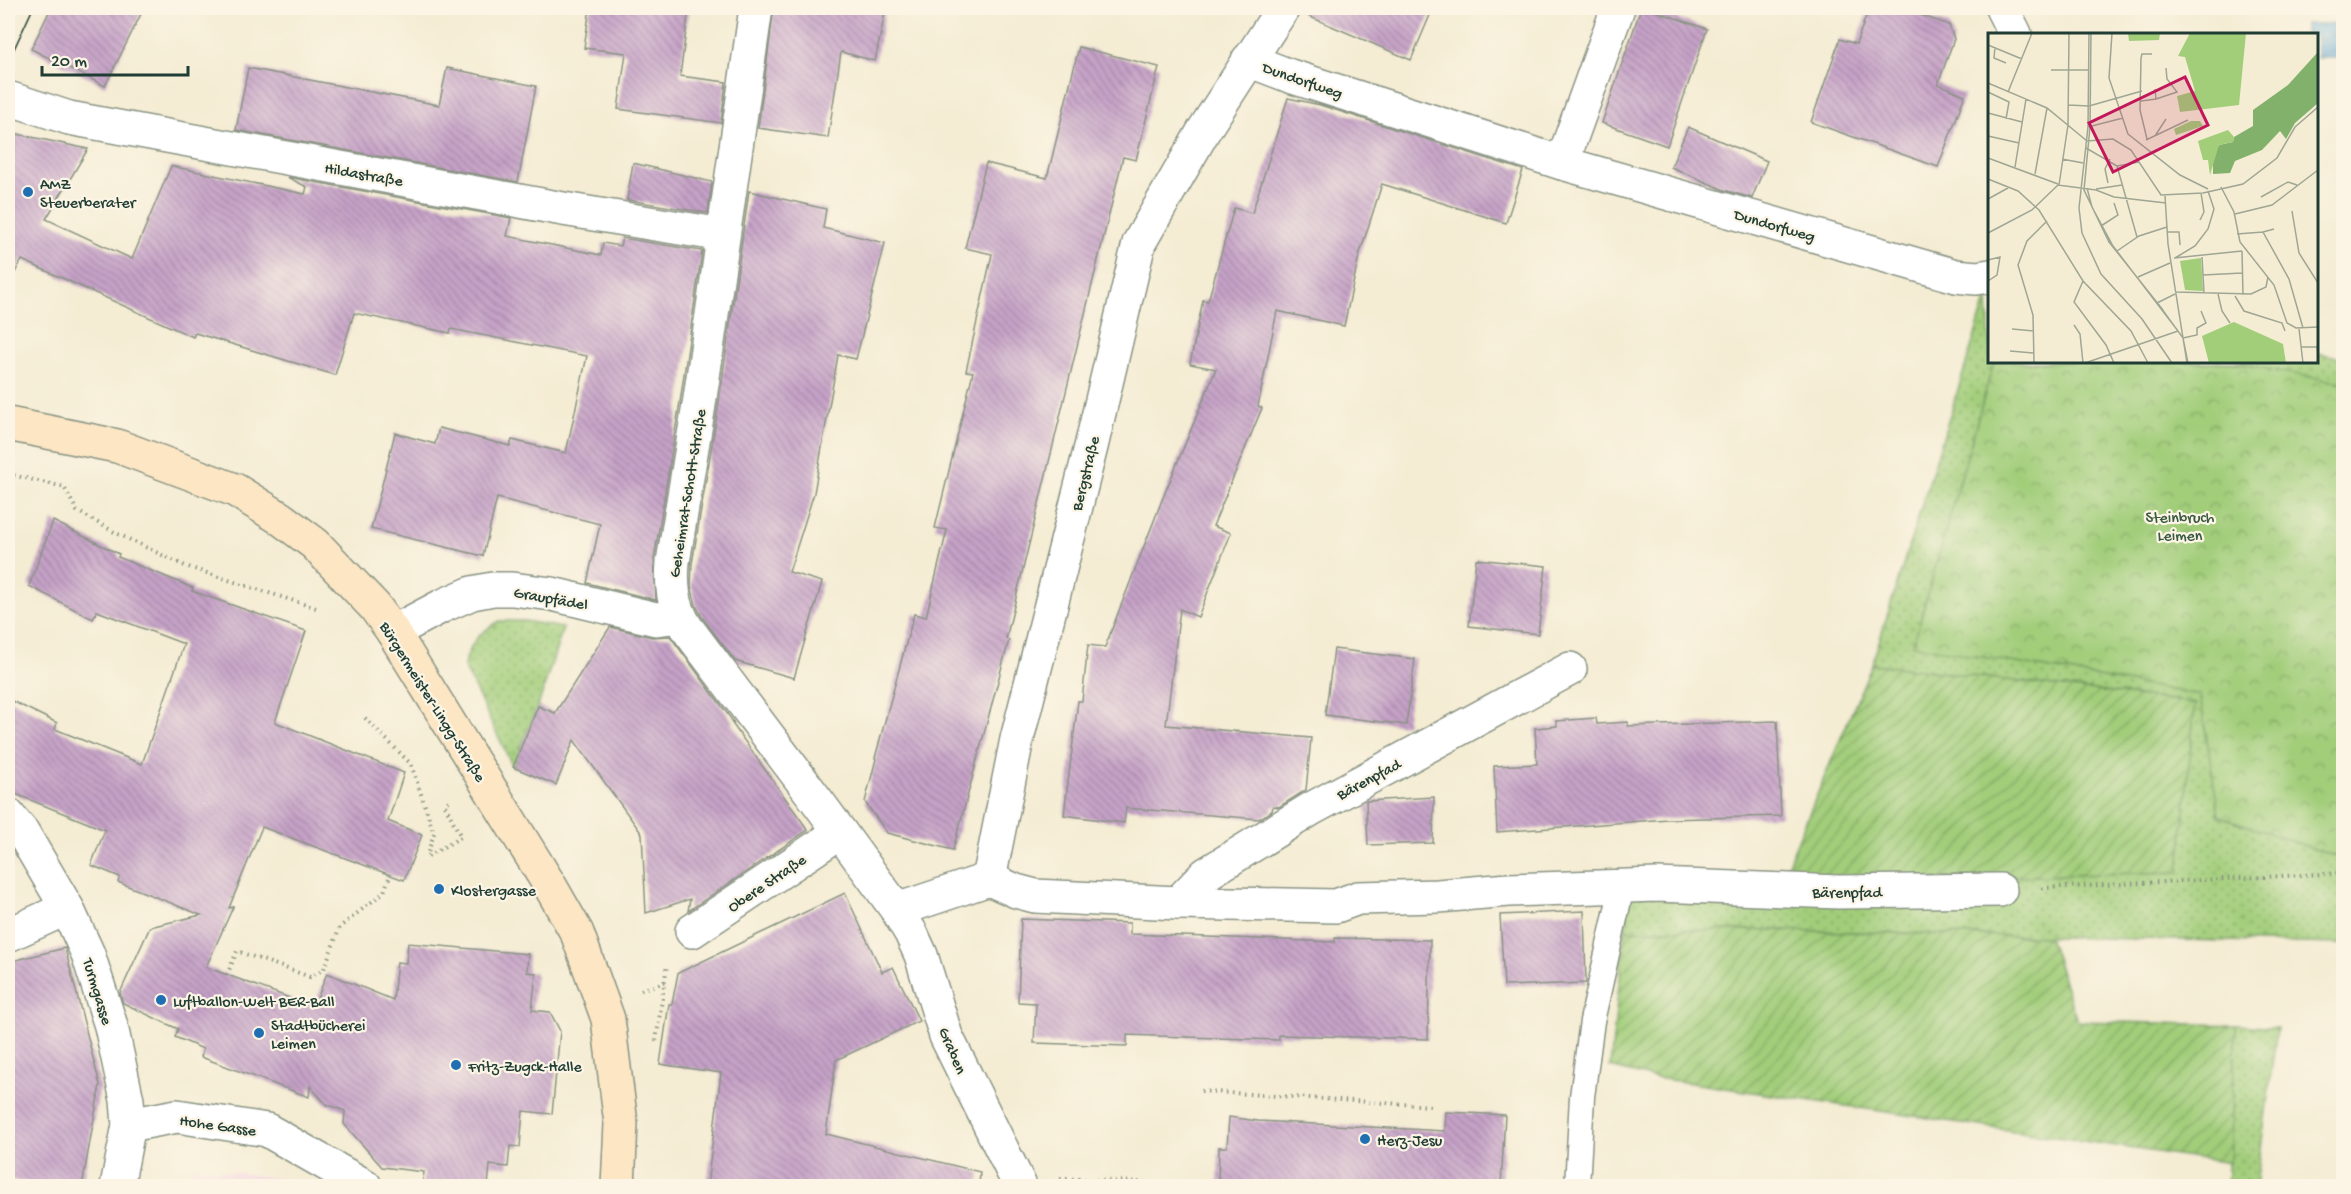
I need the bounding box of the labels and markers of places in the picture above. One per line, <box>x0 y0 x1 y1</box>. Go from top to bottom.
place label: AMZ Steuerberater <box>40 177 137 214</box>
marker: AMZ Steuerberater <box>21 185 35 199</box>
marker: Klostergasse <box>432 882 446 896</box>
place label: Klostergasse <box>451 883 537 902</box>
marker: Luftballon-Welt BER-Ball <box>154 993 168 1007</box>
place label: Luftballon-Welt BER-Ball <box>173 994 334 1013</box>
place label: Stadtbücherei Leimen <box>271 1018 365 1055</box>
marker: Stadtbücherei Leimen <box>252 1026 266 1040</box>
marker: Fritz-Zugck-Halle <box>449 1058 463 1072</box>
place label: Fritz-Zugck-Halle <box>467 1059 583 1078</box>
marker: Herz-Jesu <box>1358 1132 1372 1146</box>
place label: Herz-Jesu <box>1377 1133 1443 1152</box>

